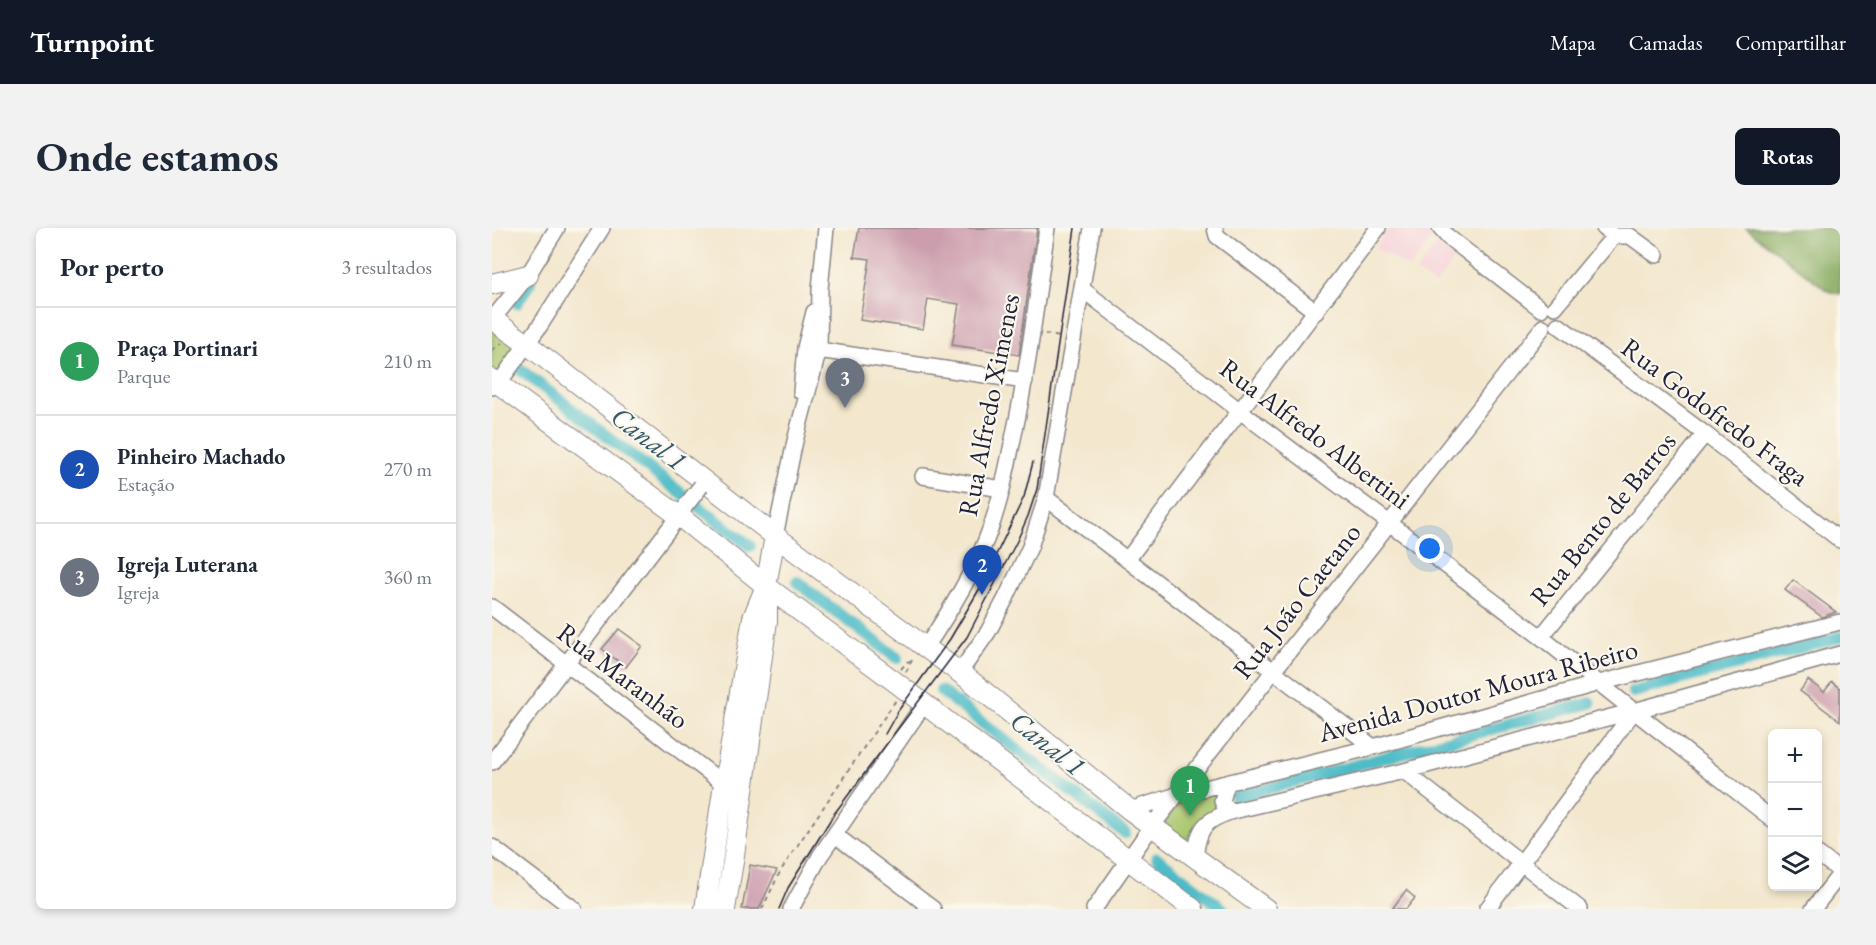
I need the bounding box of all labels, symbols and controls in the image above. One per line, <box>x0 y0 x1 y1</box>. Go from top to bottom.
text: Turnpoint <box>30 24 154 60</box>
text: Mapa <box>1550 29 1596 56</box>
text: Camadas <box>1629 29 1702 56</box>
text: Compartilhar <box>1735 29 1846 56</box>
button: Rotas <box>1735 128 1840 185</box>
text: Onde estamos <box>36 129 279 184</box>
text: Por perto <box>60 250 164 284</box>
text: 3 resultados <box>341 254 432 280</box>
street label: Rua Alfredo Ximenes <box>950 291 1027 519</box>
street label: Rua Godofredo Fraga <box>1614 330 1816 494</box>
text: Praça Portinari <box>117 334 258 363</box>
text: 1 <box>74 348 85 374</box>
text: 210 m <box>384 348 432 374</box>
street label: Rua Alfredo Albertini <box>1213 351 1418 517</box>
pin: 3 <box>826 358 864 408</box>
text: Parque <box>117 363 170 389</box>
water label: Canal 1 <box>604 398 694 478</box>
street label: Rua Bento de Barros <box>1522 425 1684 613</box>
text: Pinheiro Machado <box>117 442 285 471</box>
text: 2 <box>74 456 85 482</box>
text: 270 m <box>384 456 432 482</box>
text: Estação <box>117 471 175 497</box>
street label: Rua João Caetano <box>1225 516 1368 686</box>
your location <box>1415 534 1444 563</box>
pin: 2 <box>962 546 1002 595</box>
text: Igreja Luterana <box>117 550 258 579</box>
text: 3 <box>74 564 85 590</box>
text: 360 m <box>384 564 432 590</box>
text: Igreja <box>117 579 159 605</box>
street label: Rua Maranhão <box>550 615 696 737</box>
street label: Avenida Doutor Moura Ribeiro <box>1313 631 1641 750</box>
water label: Canal 1 <box>1003 702 1093 784</box>
map controls <box>1768 729 1822 891</box>
button: + <box>1768 729 1822 783</box>
pin: 1 <box>1170 766 1210 816</box>
button: − <box>1768 783 1822 837</box>
button: layers <box>1768 837 1822 891</box>

